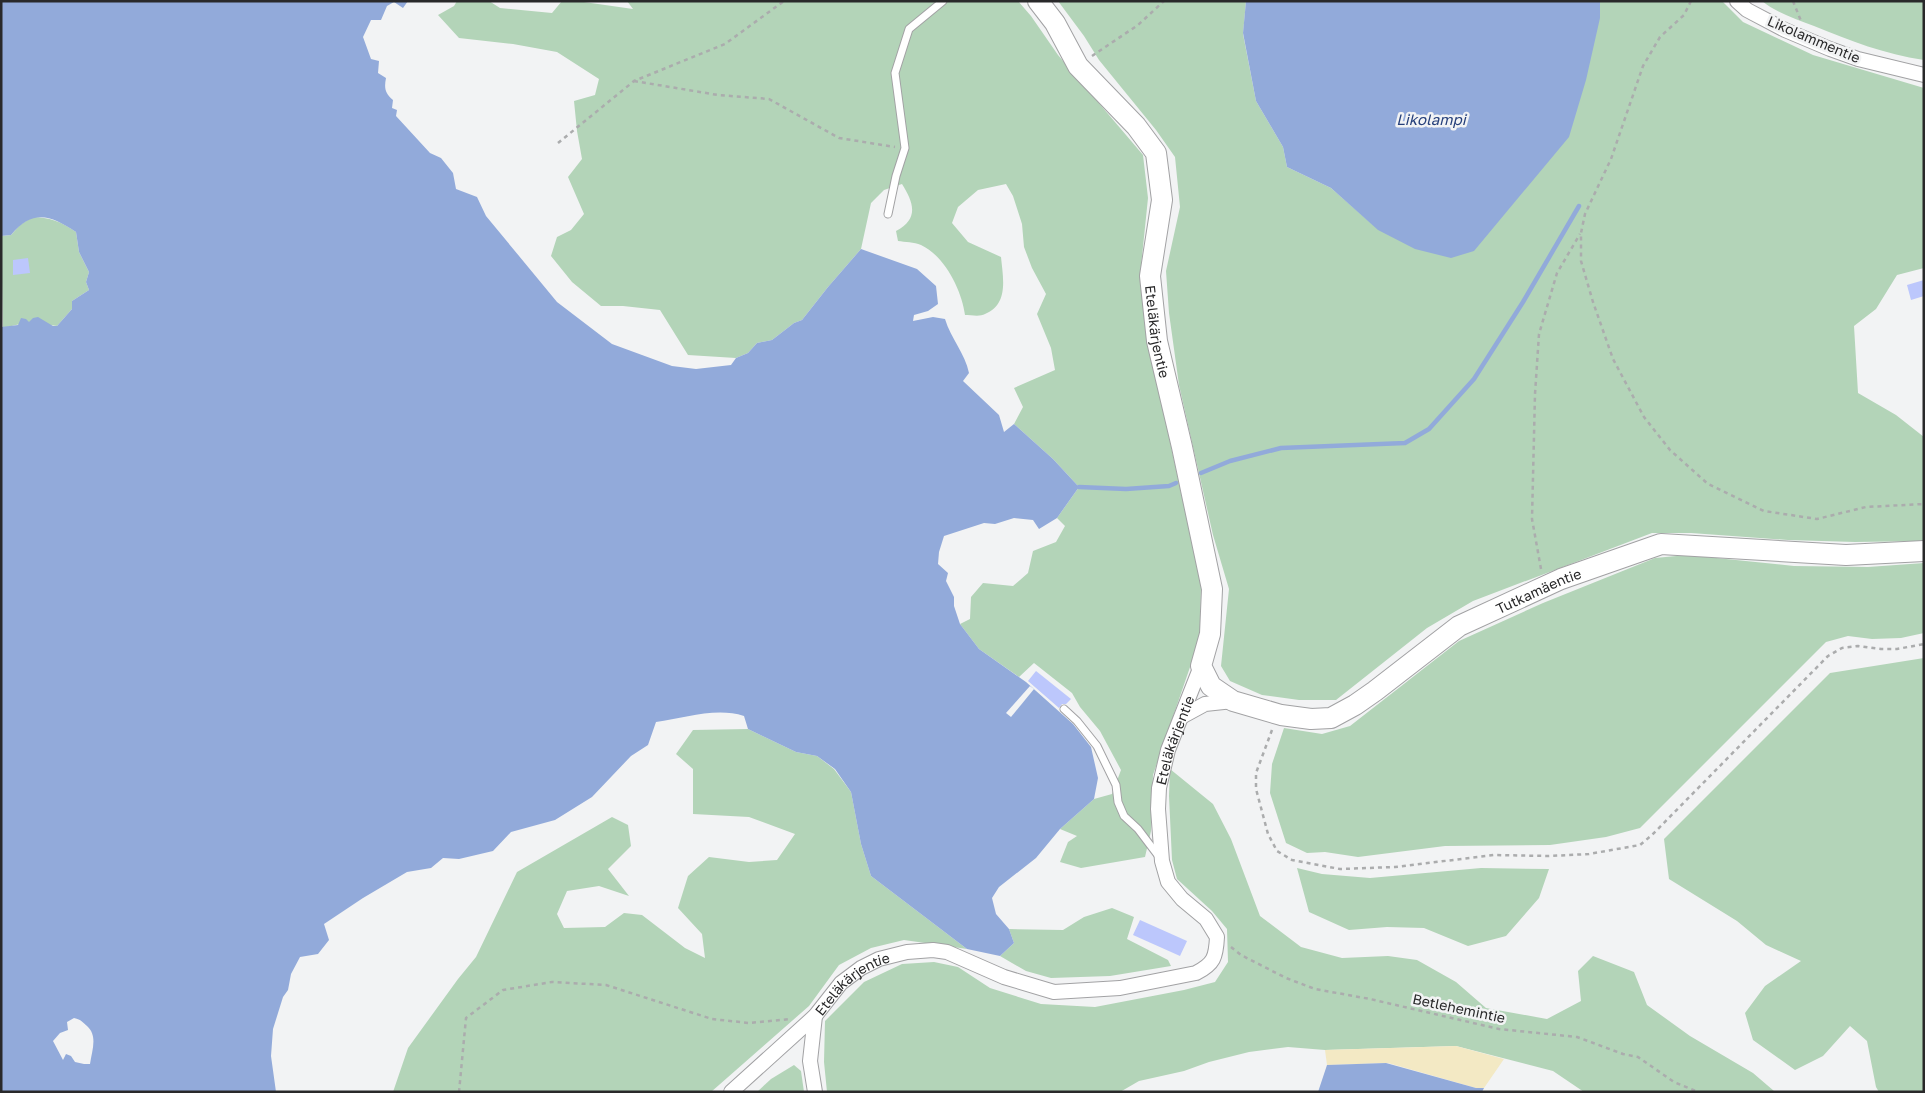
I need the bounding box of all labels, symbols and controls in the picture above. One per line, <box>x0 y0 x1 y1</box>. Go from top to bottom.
street label: Likolammentie <box>1765 12 1863 66</box>
water label: Likolampi <box>1396 110 1468 128</box>
street label: Eteläkärjentie <box>1143 284 1174 379</box>
street label: Tutkamäentie <box>1493 564 1583 616</box>
street label: Eteläkärjentie <box>1152 693 1197 787</box>
street label: Eteläkärjentie <box>811 948 891 1018</box>
street label: Betlehemintie <box>1411 990 1507 1026</box>

